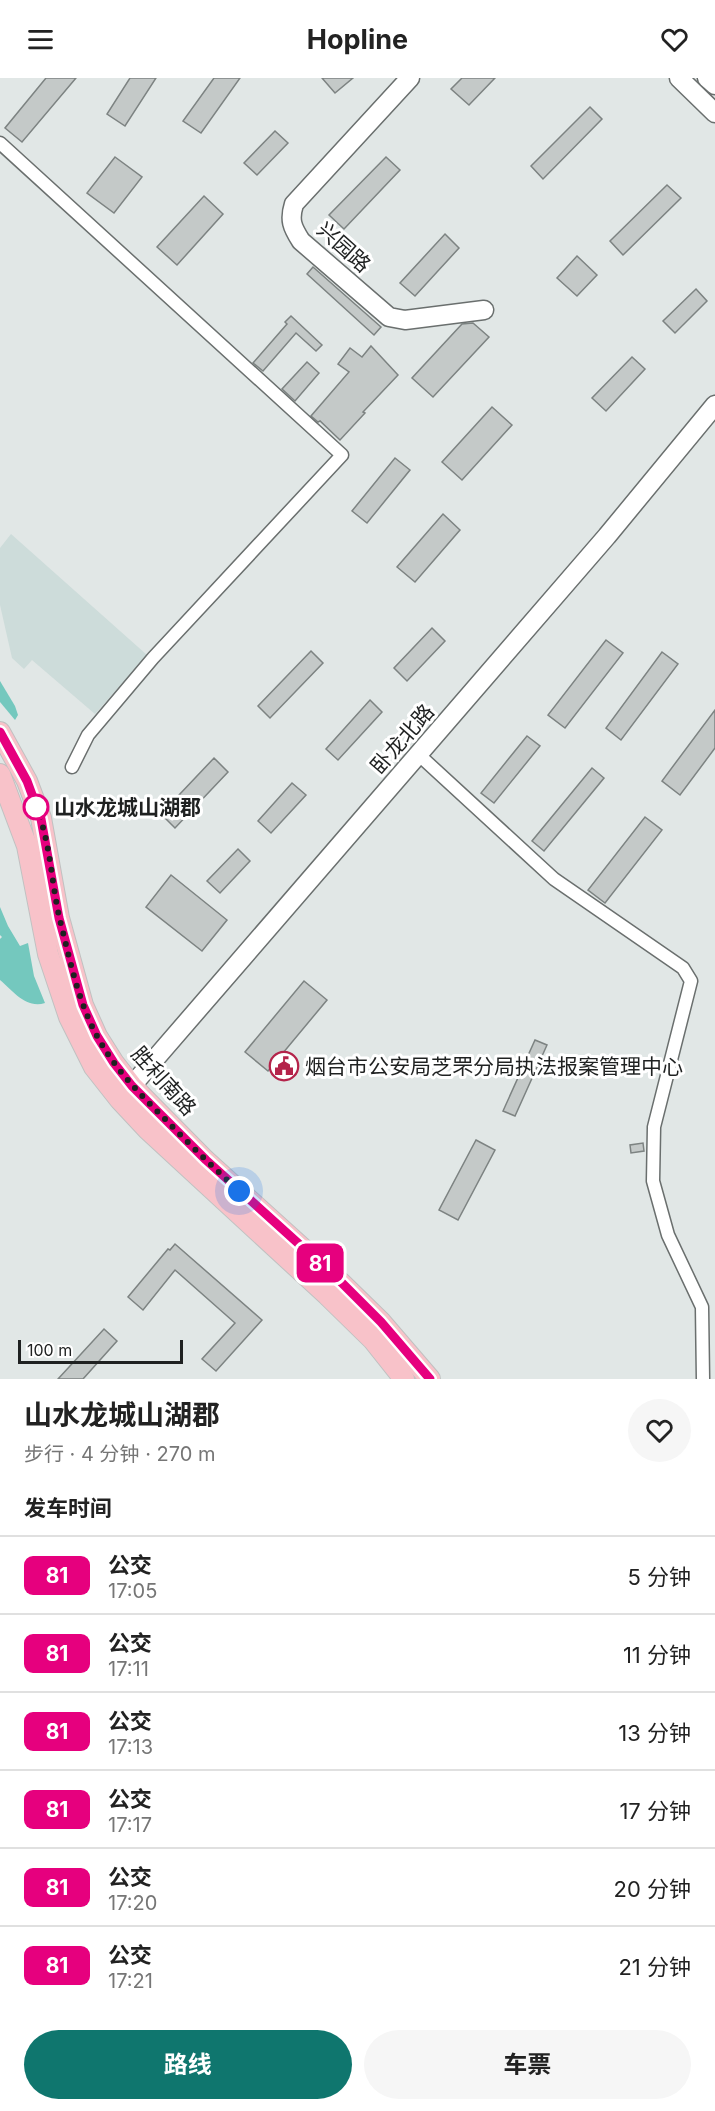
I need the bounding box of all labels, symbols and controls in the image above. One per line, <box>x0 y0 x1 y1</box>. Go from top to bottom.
icon: menu <box>24 23 57 56</box>
text: Hopline <box>307 23 408 56</box>
icon: heart <box>658 23 691 56</box>
street label: 兴园路 <box>312 217 376 277</box>
street label: 卧龙北路 <box>365 699 439 779</box>
marker: 山水龙城山湖郡 <box>23 794 49 820</box>
place label: 山水龙城山湖郡 <box>54 795 201 820</box>
street label: 胜利南路 <box>127 1041 201 1121</box>
public building icon: 烟台市公安局芝罘分局执法报案管理中心 <box>268 1050 300 1082</box>
place label: 烟台市公安局芝罘分局执法报案管理中心 <box>305 1054 683 1079</box>
your location <box>224 1176 254 1206</box>
line badge: 81 <box>293 1244 347 1282</box>
text: 81 <box>309 1251 331 1276</box>
scale bar <box>18 1337 183 1364</box>
text: 100 m <box>27 1340 72 1360</box>
text: 山水龙城山湖郡 <box>24 1398 220 1432</box>
button: heart <box>628 1399 691 1462</box>
text: 步行 · 4 分钟 · 270 m <box>24 1442 216 1466</box>
text: 发车时间 <box>24 1495 112 1521</box>
text: 公交 <box>108 1552 152 1578</box>
text: 81 <box>46 1563 68 1588</box>
text: 5 分钟 <box>627 1564 691 1590</box>
text: 17:05 <box>108 1579 157 1603</box>
text: 公交 <box>108 1630 152 1656</box>
text: 81 <box>46 1641 68 1666</box>
text: 11 分钟 <box>623 1642 691 1668</box>
text: 17:11 <box>108 1657 149 1681</box>
text: 公交 <box>108 1708 152 1734</box>
text: 81 <box>46 1719 68 1744</box>
text: 13 分钟 <box>618 1720 691 1746</box>
text: 17:13 <box>108 1735 153 1759</box>
text: 公交 <box>108 1786 152 1812</box>
text: 81 <box>46 1797 68 1822</box>
text: 17 分钟 <box>619 1798 691 1824</box>
text: 17:17 <box>108 1813 152 1837</box>
text: 公交 <box>108 1864 152 1890</box>
text: 81 <box>46 1875 68 1900</box>
text: 20 分钟 <box>614 1876 691 1902</box>
text: 17:20 <box>108 1891 157 1915</box>
text: 公交 <box>108 1942 152 1968</box>
text: 81 <box>46 1953 68 1978</box>
text: 21 分钟 <box>618 1954 691 1980</box>
text: 17:21 <box>108 1969 153 1993</box>
button: 路线 <box>24 2030 352 2099</box>
button: 车票 <box>364 2030 691 2099</box>

